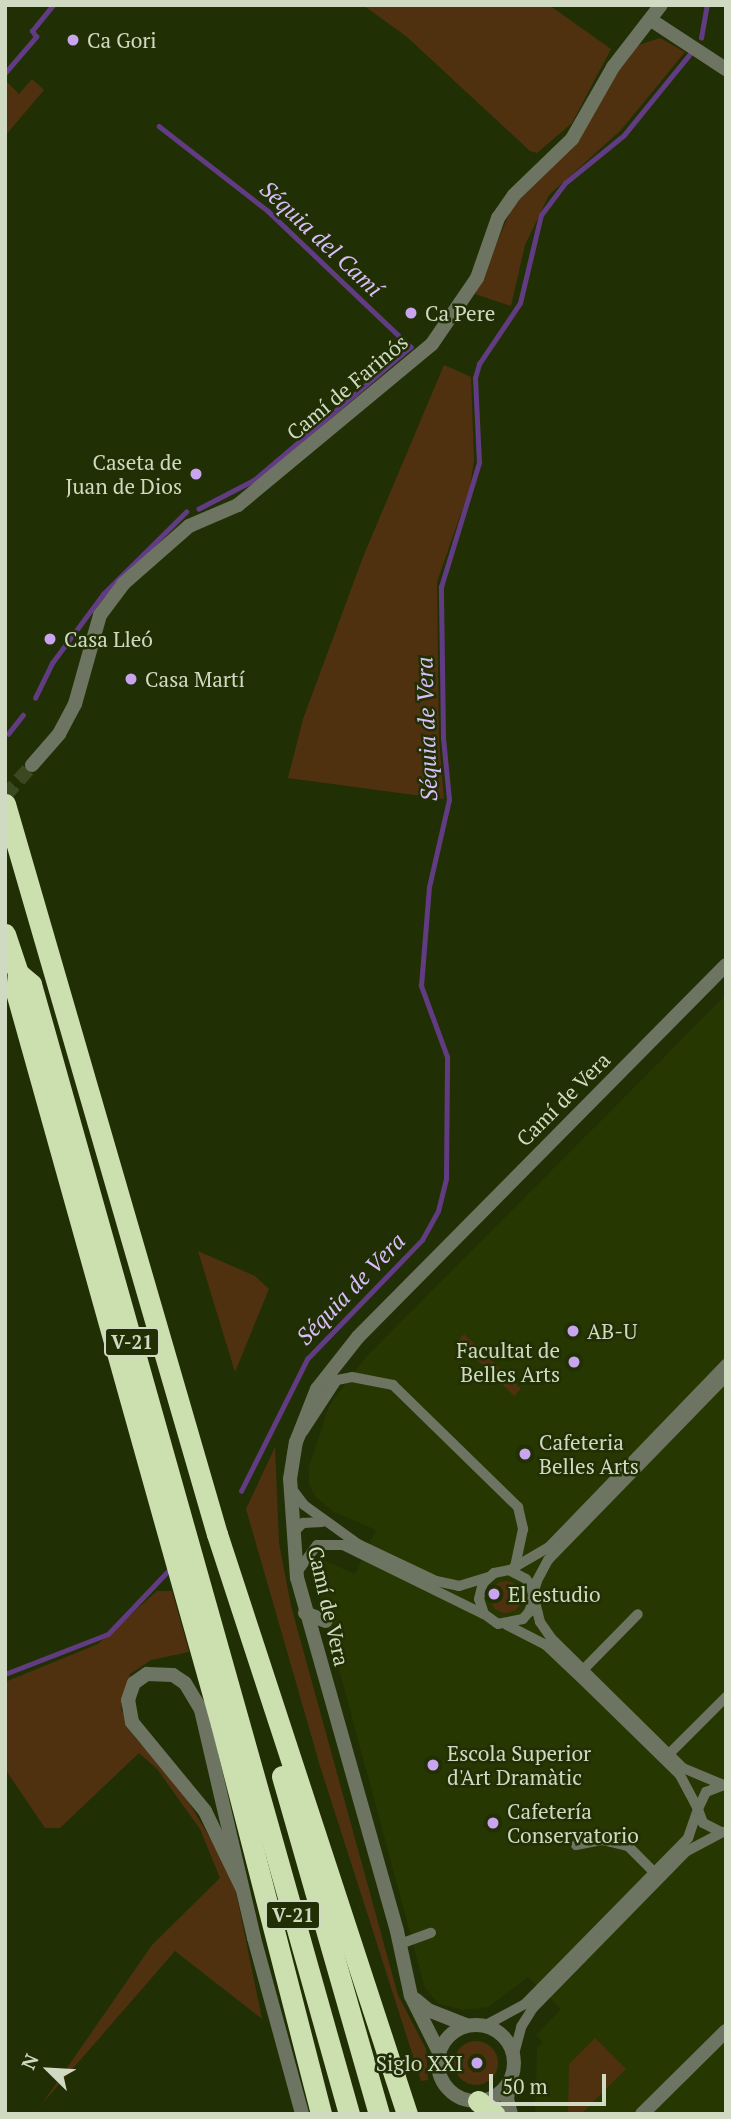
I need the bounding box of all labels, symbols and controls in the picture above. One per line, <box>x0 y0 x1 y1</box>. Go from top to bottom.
place label: Ca Gori <box>87 27 157 53</box>
marker: Ca Gori <box>65 32 81 48</box>
water label: Séquia del Camí <box>254 175 388 303</box>
place label: Ca Pere <box>425 300 495 326</box>
marker: Ca Pere <box>403 305 419 321</box>
street label: Camí de Farinós <box>281 329 413 445</box>
place label: Caseta de Juan de Dios <box>65 449 182 499</box>
marker: Caseta de Juan de Dios <box>188 466 204 482</box>
place label: Casa Lleó <box>64 626 153 652</box>
marker: Casa Lleó <box>42 631 58 647</box>
water label: Séquia de Vera <box>411 656 443 802</box>
place label: Casa Martí <box>145 666 245 692</box>
marker: Casa Martí <box>123 671 139 687</box>
street label: Camí de Vera <box>511 1047 615 1151</box>
water label: Séquia de Vera <box>291 1227 411 1351</box>
place label: AB-U <box>587 1318 637 1344</box>
marker: AB-U <box>565 1323 581 1339</box>
road number: V-21 <box>102 1326 162 1358</box>
place label: Facultat de Belles Arts <box>456 1337 560 1387</box>
marker: Facultat de Belles Arts <box>566 1354 582 1370</box>
place label: Cafeteria Belles Arts <box>539 1429 639 1479</box>
marker: Cafeteria Belles Arts <box>517 1446 533 1462</box>
street label: Camí de Vera <box>303 1543 355 1669</box>
place label: El estudio <box>508 1581 601 1607</box>
marker: El estudio <box>486 1586 502 1602</box>
place label: Escola Superior d'Art Dramàtic <box>447 1740 591 1790</box>
marker: Escola Superior d'Art Dramàtic <box>425 1757 441 1773</box>
place label: Cafetería Conservatorio <box>507 1798 639 1848</box>
marker: Cafetería Conservatorio <box>485 1815 501 1831</box>
road number: V-21 <box>263 1899 323 1930</box>
north arrow <box>14 2035 84 2105</box>
text: N <box>15 2050 44 2073</box>
place label: Siglo XXI <box>376 2050 463 2076</box>
marker: Siglo XXI <box>469 2055 485 2071</box>
scale bar <box>493 2060 610 2104</box>
text: 50 m <box>502 2072 548 2100</box>

